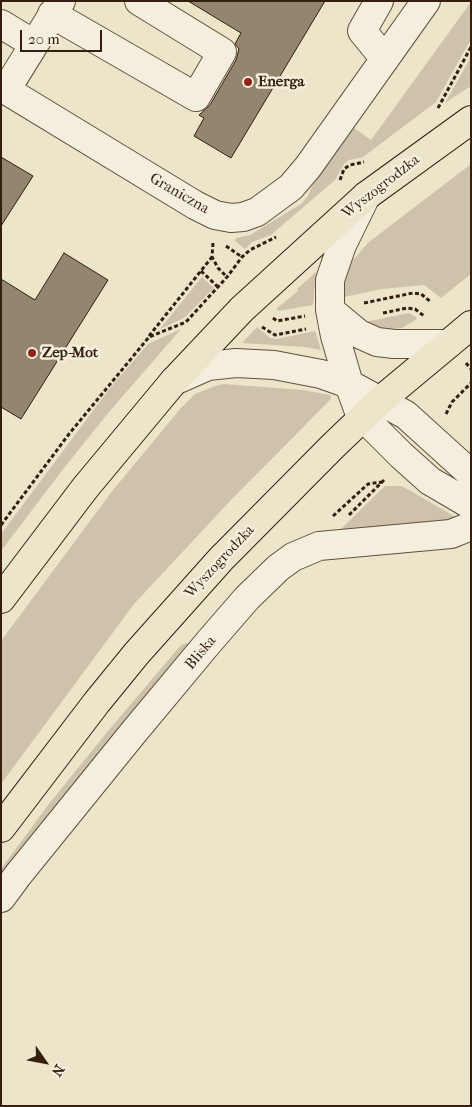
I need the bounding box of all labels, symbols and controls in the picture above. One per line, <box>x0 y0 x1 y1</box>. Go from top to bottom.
scale bar <box>22 20 105 52</box>
text: 20 m <box>28 30 60 48</box>
place label: Energa <box>258 73 304 91</box>
marker: Energa <box>242 76 254 88</box>
street label: Wyszogrodzka <box>339 151 423 223</box>
street label: Graniczna <box>146 170 212 218</box>
place label: Zep-Mot <box>42 344 98 362</box>
marker: Zep-Mot <box>26 347 38 359</box>
street label: Wyszogrodzka <box>182 522 258 602</box>
street label: Bliska <box>182 632 220 674</box>
north arrow <box>20 1037 70 1087</box>
text: N <box>48 1061 68 1080</box>

